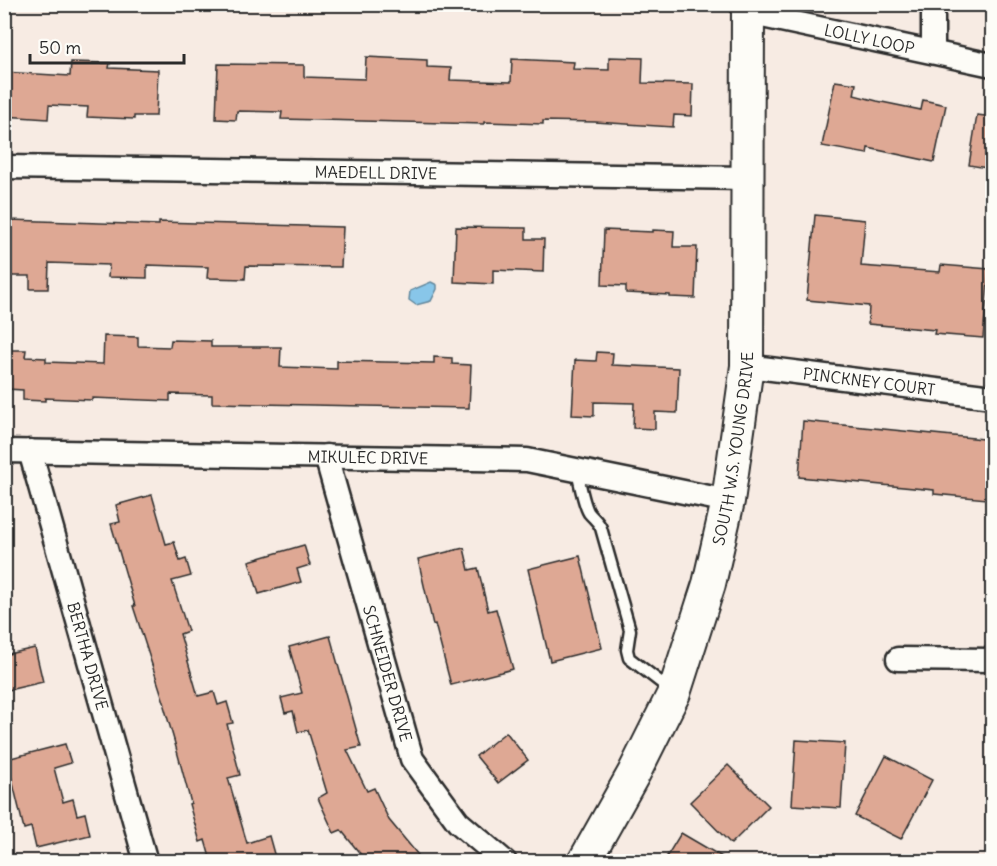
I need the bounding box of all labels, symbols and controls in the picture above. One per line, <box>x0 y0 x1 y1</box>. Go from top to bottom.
street label: LOLLY LOOP <box>822 20 917 58</box>
scale bar <box>30 27 184 65</box>
text: 50 m <box>39 36 81 59</box>
street label: MAEDELL DRIVE <box>314 162 437 183</box>
street label: SOUTH W.S. YOUNG DRIVE <box>708 352 758 547</box>
street label: PINCKNEY COURT <box>802 363 936 400</box>
street label: MIKULEC DRIVE <box>307 446 429 468</box>
street label: BERTHA DRIVE <box>63 600 113 712</box>
street label: SCHNEIDER DRIVE <box>359 603 417 744</box>

